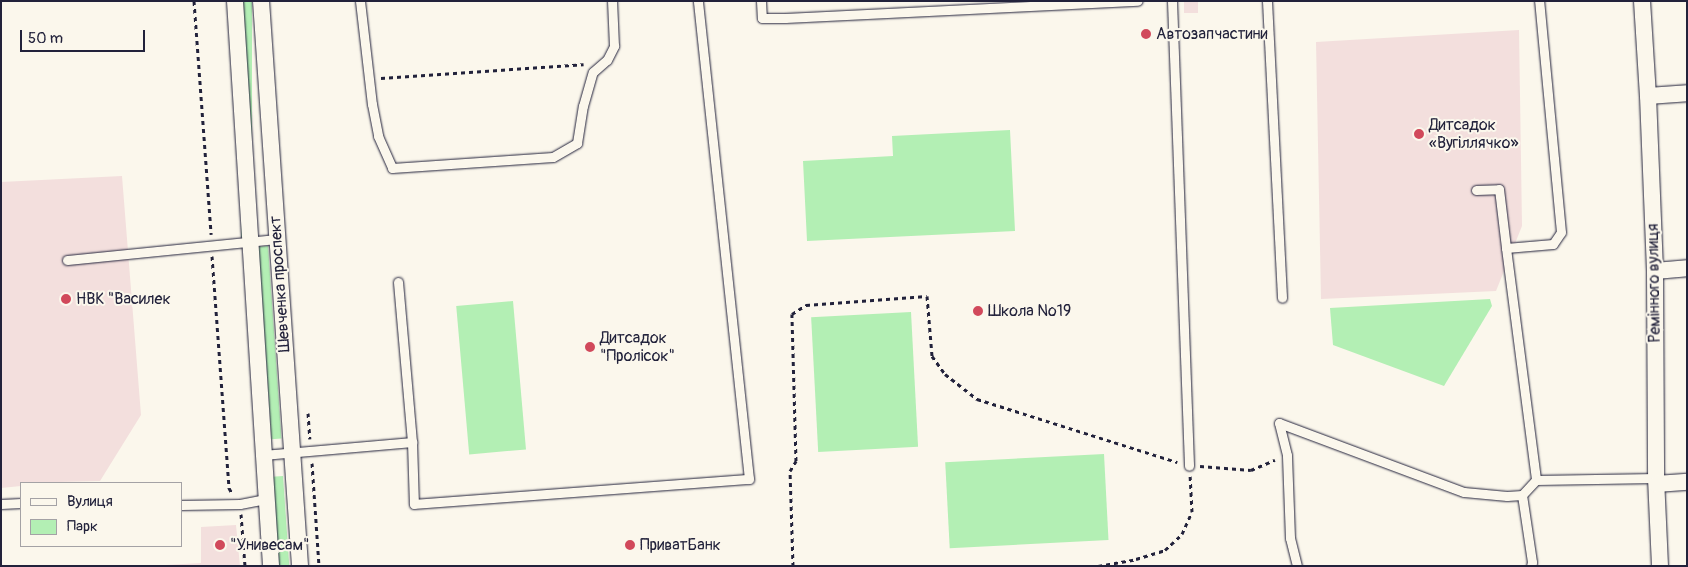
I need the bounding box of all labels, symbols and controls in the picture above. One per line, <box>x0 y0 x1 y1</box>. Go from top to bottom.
scale bar <box>22 20 148 52</box>
place label: Автозапчастини <box>1156 24 1268 44</box>
marker: Автозапчастини <box>1140 28 1152 40</box>
text: 50 m <box>28 29 63 48</box>
place label: Дитсадок «Вугіллячко» <box>1429 115 1519 153</box>
marker: Дитсадок «Вугіллячко» <box>1413 128 1425 140</box>
street label: Шевченка проспект <box>266 215 294 353</box>
street label: Ремінного вулиця <box>1643 223 1665 343</box>
place label: НВК "Василек <box>76 289 171 309</box>
marker: НВК "Василек <box>60 293 72 305</box>
place label: Школа №19 <box>988 301 1071 321</box>
marker: Школа №19 <box>972 305 984 317</box>
place label: Дитсадок "Пролісок" <box>600 328 675 366</box>
marker: Дитсадок "Пролісок" <box>584 341 596 353</box>
legend <box>20 482 182 547</box>
text: Вулиця <box>67 492 113 511</box>
text: Парк <box>67 517 98 536</box>
place label: "Унивесам" <box>230 535 310 555</box>
place label: ПриватБанк <box>640 535 721 555</box>
marker: "Унивесам" <box>214 539 226 551</box>
marker: ПриватБанк <box>624 539 636 551</box>

